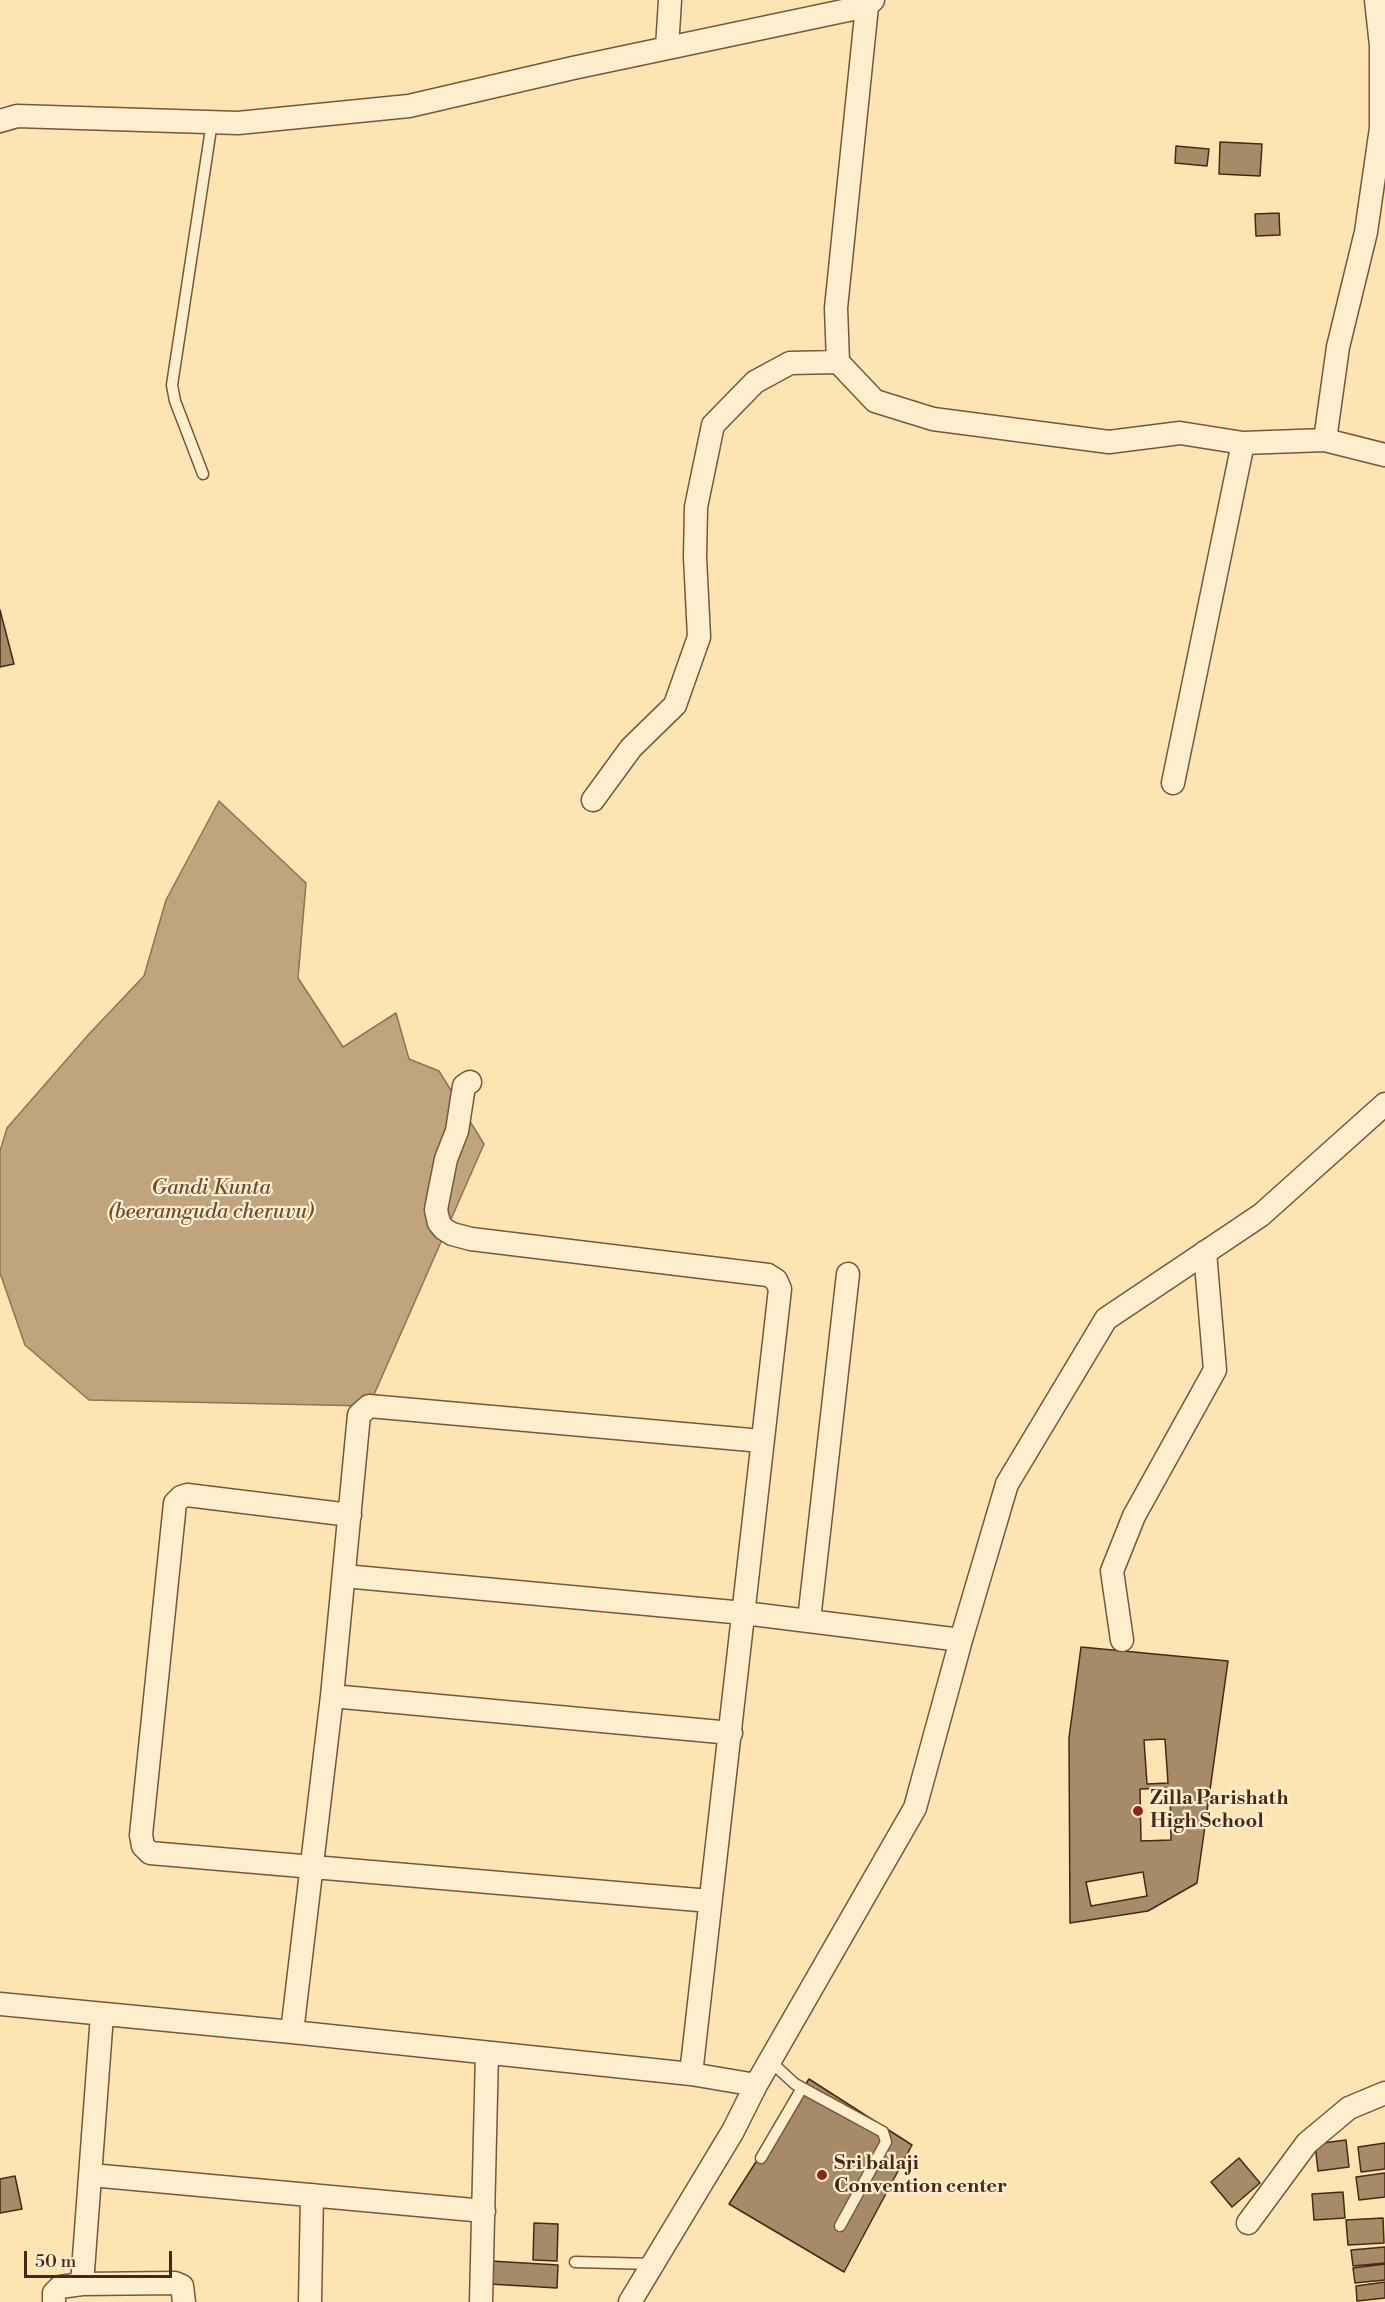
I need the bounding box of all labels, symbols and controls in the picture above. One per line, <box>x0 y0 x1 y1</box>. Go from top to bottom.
water label: Gandi Kunta (beeramguda cheruvu) <box>108 1176 314 1226</box>
place label: Zilla Parishath High School <box>1150 1787 1289 1834</box>
marker: Zilla Parishath High School <box>1131 1804 1145 1818</box>
place label: Sri balaji Convention center <box>834 2152 1007 2199</box>
marker: Sri balaji Convention center <box>815 2168 829 2182</box>
scale bar <box>27 2239 176 2277</box>
text: 50 m <box>35 2250 76 2273</box>

